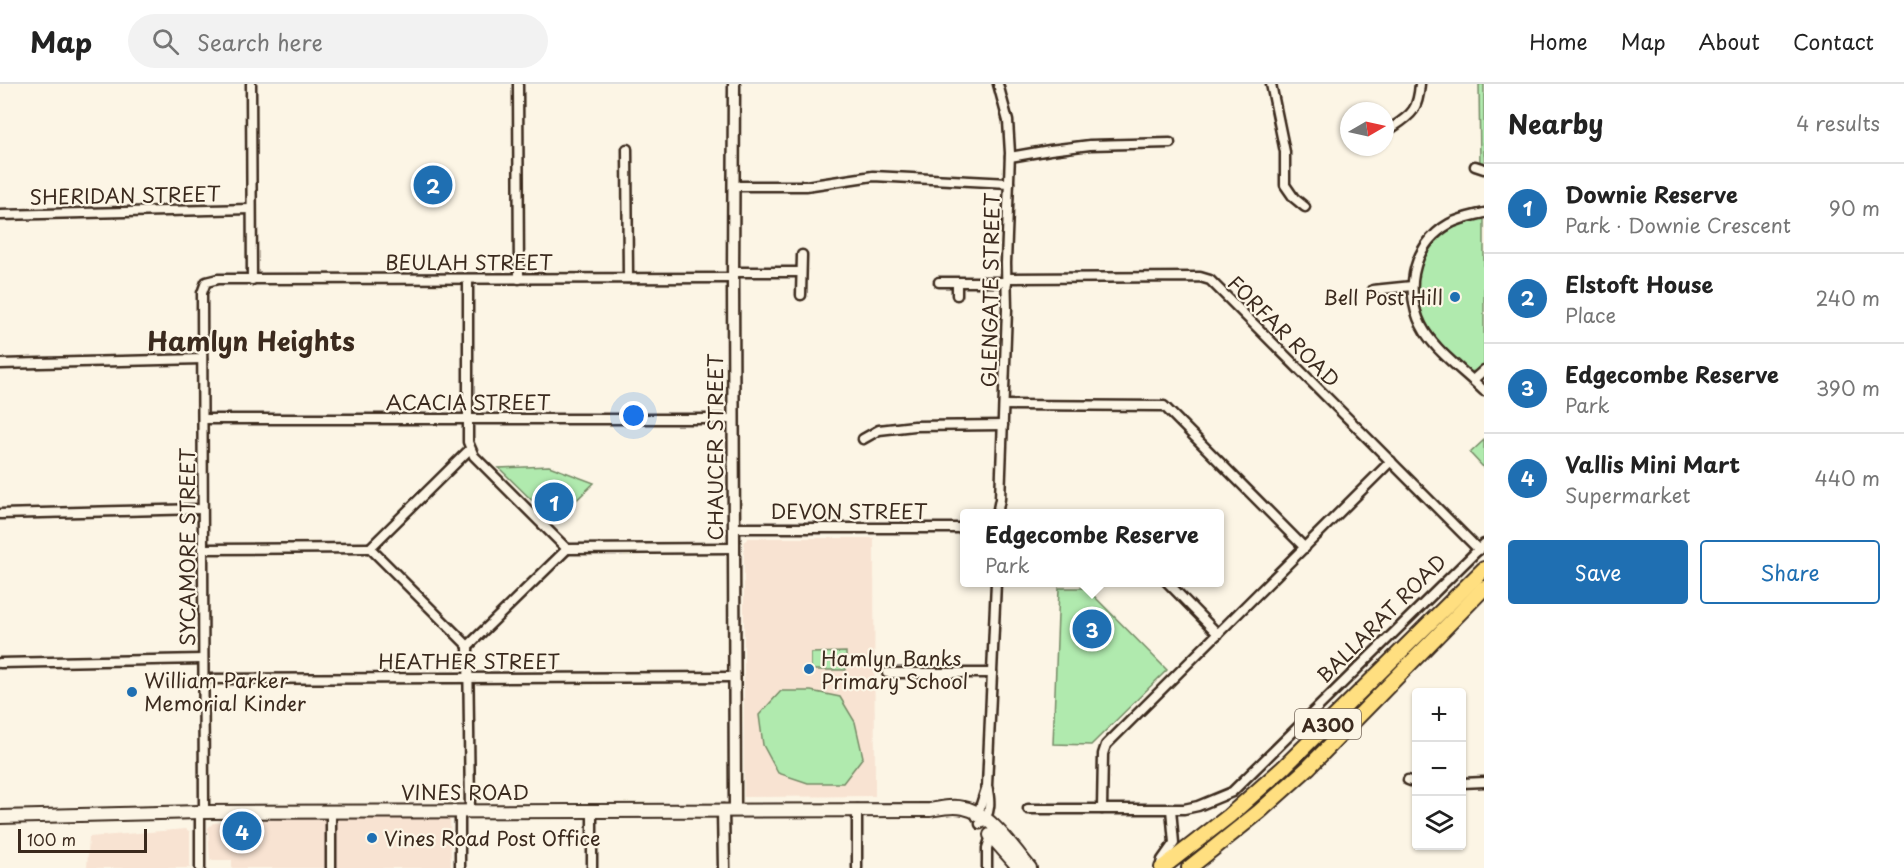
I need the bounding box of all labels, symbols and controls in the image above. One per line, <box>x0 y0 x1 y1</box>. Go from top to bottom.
search box <box>128 14 548 68</box>
text: Map <box>30 20 92 63</box>
icon: search <box>149 25 182 58</box>
text: Search here <box>197 25 323 58</box>
text: Home <box>1529 25 1588 57</box>
text: Map <box>1621 25 1666 57</box>
text: About <box>1699 25 1760 57</box>
text: Contact <box>1793 25 1874 57</box>
north arrow <box>1340 102 1394 156</box>
text: Nearby <box>1508 104 1603 143</box>
text: 4 results <box>1796 108 1880 138</box>
pin: 2 <box>414 162 452 208</box>
text: Downie Reserve <box>1565 177 1738 210</box>
street label: SHERIDAN STREET <box>29 178 221 212</box>
street label: GLENGATE STREET <box>973 192 1007 388</box>
text: 1 <box>1523 193 1532 223</box>
text: 90 m <box>1829 193 1880 223</box>
text: Park · Downie Crescent <box>1565 210 1791 240</box>
street label: BEULAH STREET <box>385 247 553 277</box>
text: Elstoft House <box>1565 267 1713 300</box>
street label: FORFAR ROAD <box>1221 268 1347 394</box>
place label: Bell Post Hill <box>1323 282 1443 312</box>
text: 2 <box>1520 283 1535 313</box>
text: 240 m <box>1815 283 1880 313</box>
marker: Bell Post Hill <box>1448 290 1462 304</box>
text: Place <box>1565 300 1616 330</box>
district label: Hamlyn Heights <box>147 321 355 360</box>
street label: CHAUCER STREET <box>700 353 730 541</box>
text: Edgecombe Reserve <box>1565 357 1779 390</box>
text: 3 <box>1521 373 1534 403</box>
text: 390 m <box>1816 373 1880 403</box>
street label: ACACIA STREET <box>386 387 551 417</box>
text: Park <box>1565 390 1610 420</box>
your location <box>619 401 648 430</box>
street label: SYCAMORE STREET <box>172 447 202 646</box>
text: Vallis Mini Mart <box>1565 447 1740 480</box>
text: 4 <box>1521 463 1534 493</box>
text: 440 m <box>1815 463 1880 493</box>
pin: 1 <box>534 480 574 524</box>
text: Supermarket <box>1565 480 1691 510</box>
street label: DEVON STREET <box>771 496 928 526</box>
popup <box>960 509 1224 587</box>
text: Edgecombe Reserve <box>985 517 1199 550</box>
button: Save <box>1508 540 1688 604</box>
button: Share <box>1700 540 1880 604</box>
street label: BALLARAT ROAD <box>1310 547 1452 689</box>
text: Park <box>985 550 1030 580</box>
pin: 3 <box>1072 606 1112 652</box>
place label: Hamlyn Banks Primary School <box>821 643 968 696</box>
street label: HEATHER STREET <box>378 646 560 676</box>
marker: Hamlyn Banks Primary School <box>802 662 816 676</box>
place label: William Parker Memorial Kinder <box>144 665 307 718</box>
marker: William Parker Memorial Kinder <box>125 685 139 699</box>
map controls <box>1412 688 1466 850</box>
button: + <box>1412 688 1466 742</box>
road number: A300 <box>1295 709 1361 739</box>
button: − <box>1412 742 1466 796</box>
street label: VINES ROAD <box>401 777 529 807</box>
button: layers <box>1412 796 1466 850</box>
pin: 4 <box>222 808 262 854</box>
place label: Vines Road Post Office <box>384 823 601 853</box>
scale bar <box>18 826 147 854</box>
text: 100 m <box>27 827 76 851</box>
marker: Vines Road Post Office <box>365 831 379 845</box>

